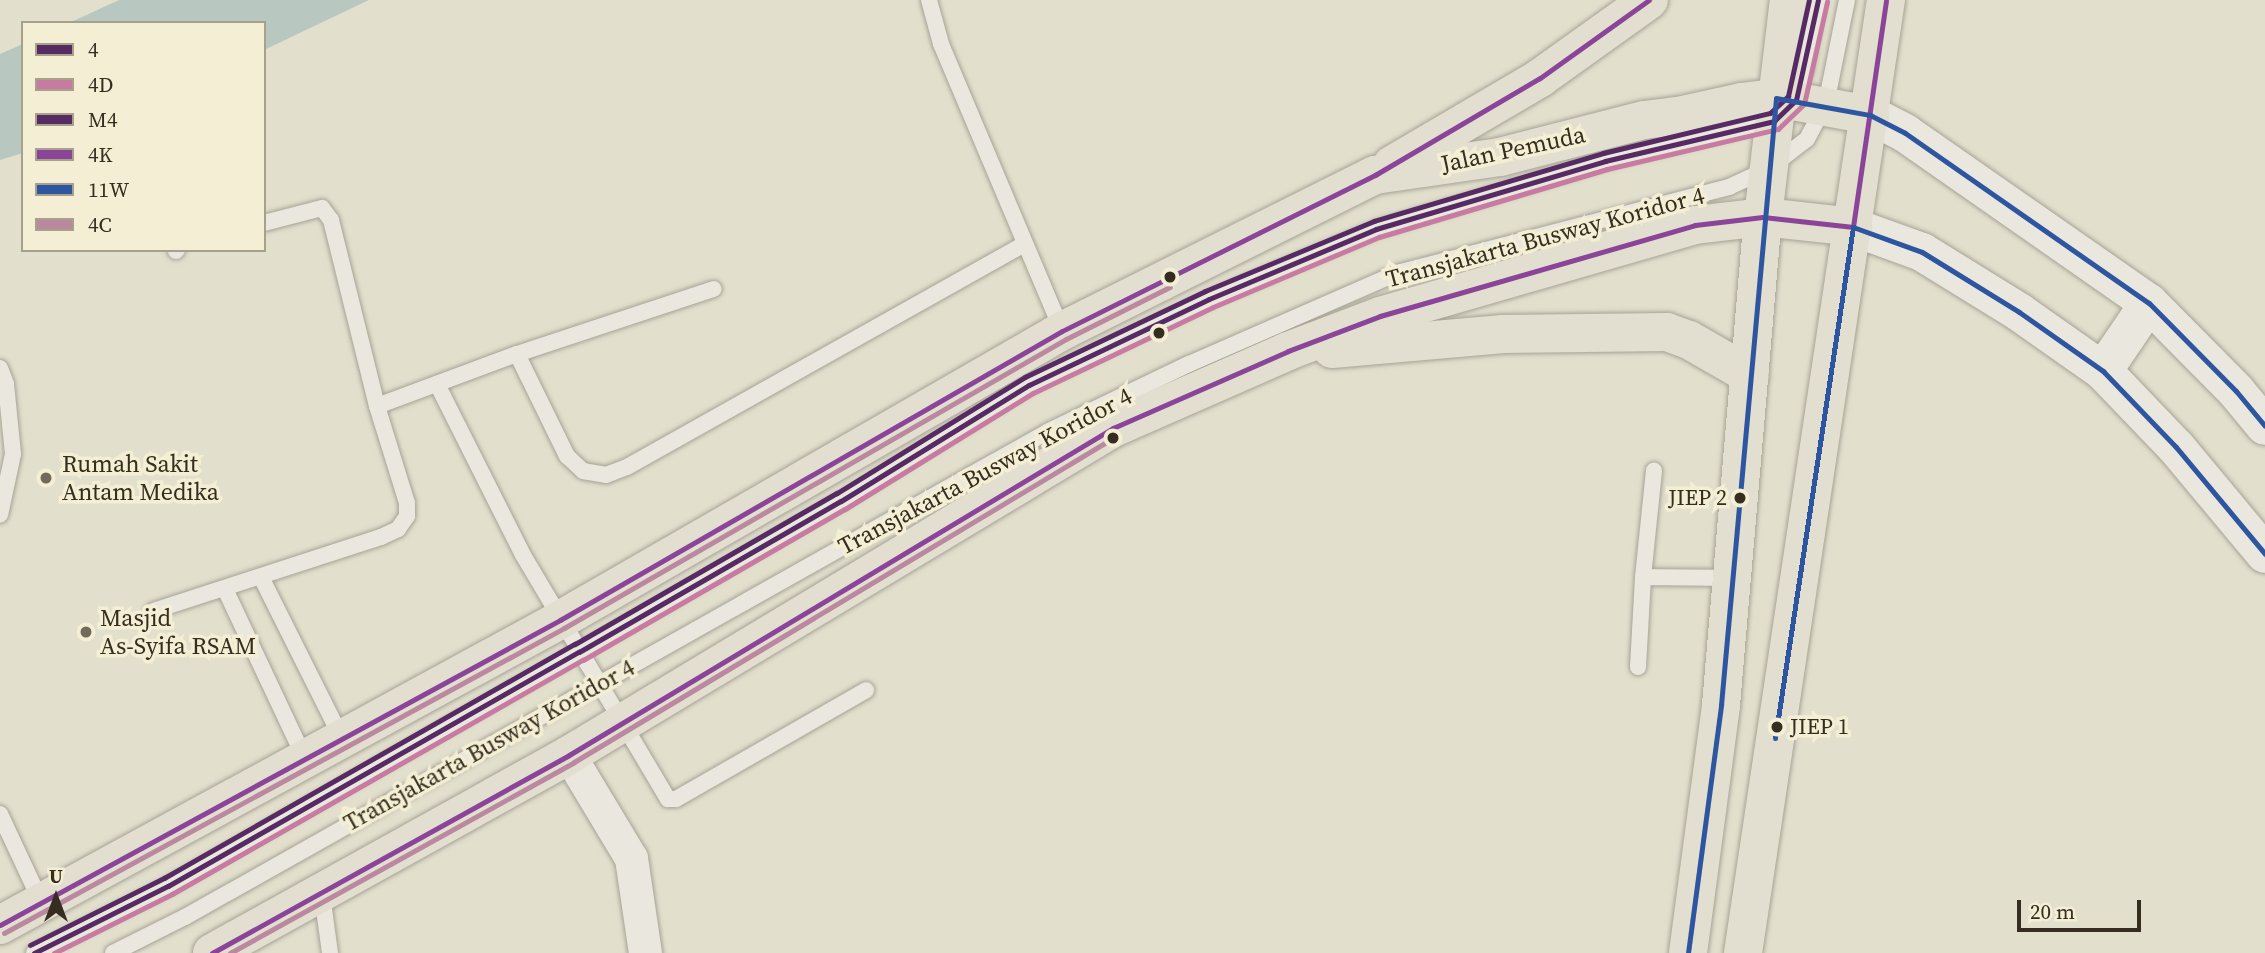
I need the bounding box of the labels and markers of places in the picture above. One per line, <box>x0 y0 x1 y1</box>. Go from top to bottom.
unlabelled marker <box>1163 270 1177 284</box>
unlabelled marker <box>1152 326 1166 340</box>
unlabelled marker <box>1106 431 1120 445</box>
place label: Rumah Sakit Antam Medika <box>62 450 219 506</box>
marker: Rumah Sakit Antam Medika <box>36 468 56 488</box>
place label: JIEP 2 <box>1668 485 1727 511</box>
marker: JIEP 2 <box>1733 491 1747 505</box>
place label: Masjid As-Syifa RSAM <box>100 604 256 660</box>
marker: Masjid As-Syifa RSAM <box>78 624 94 640</box>
place label: JIEP 1 <box>1790 714 1849 740</box>
marker: JIEP 1 <box>1770 720 1784 734</box>

